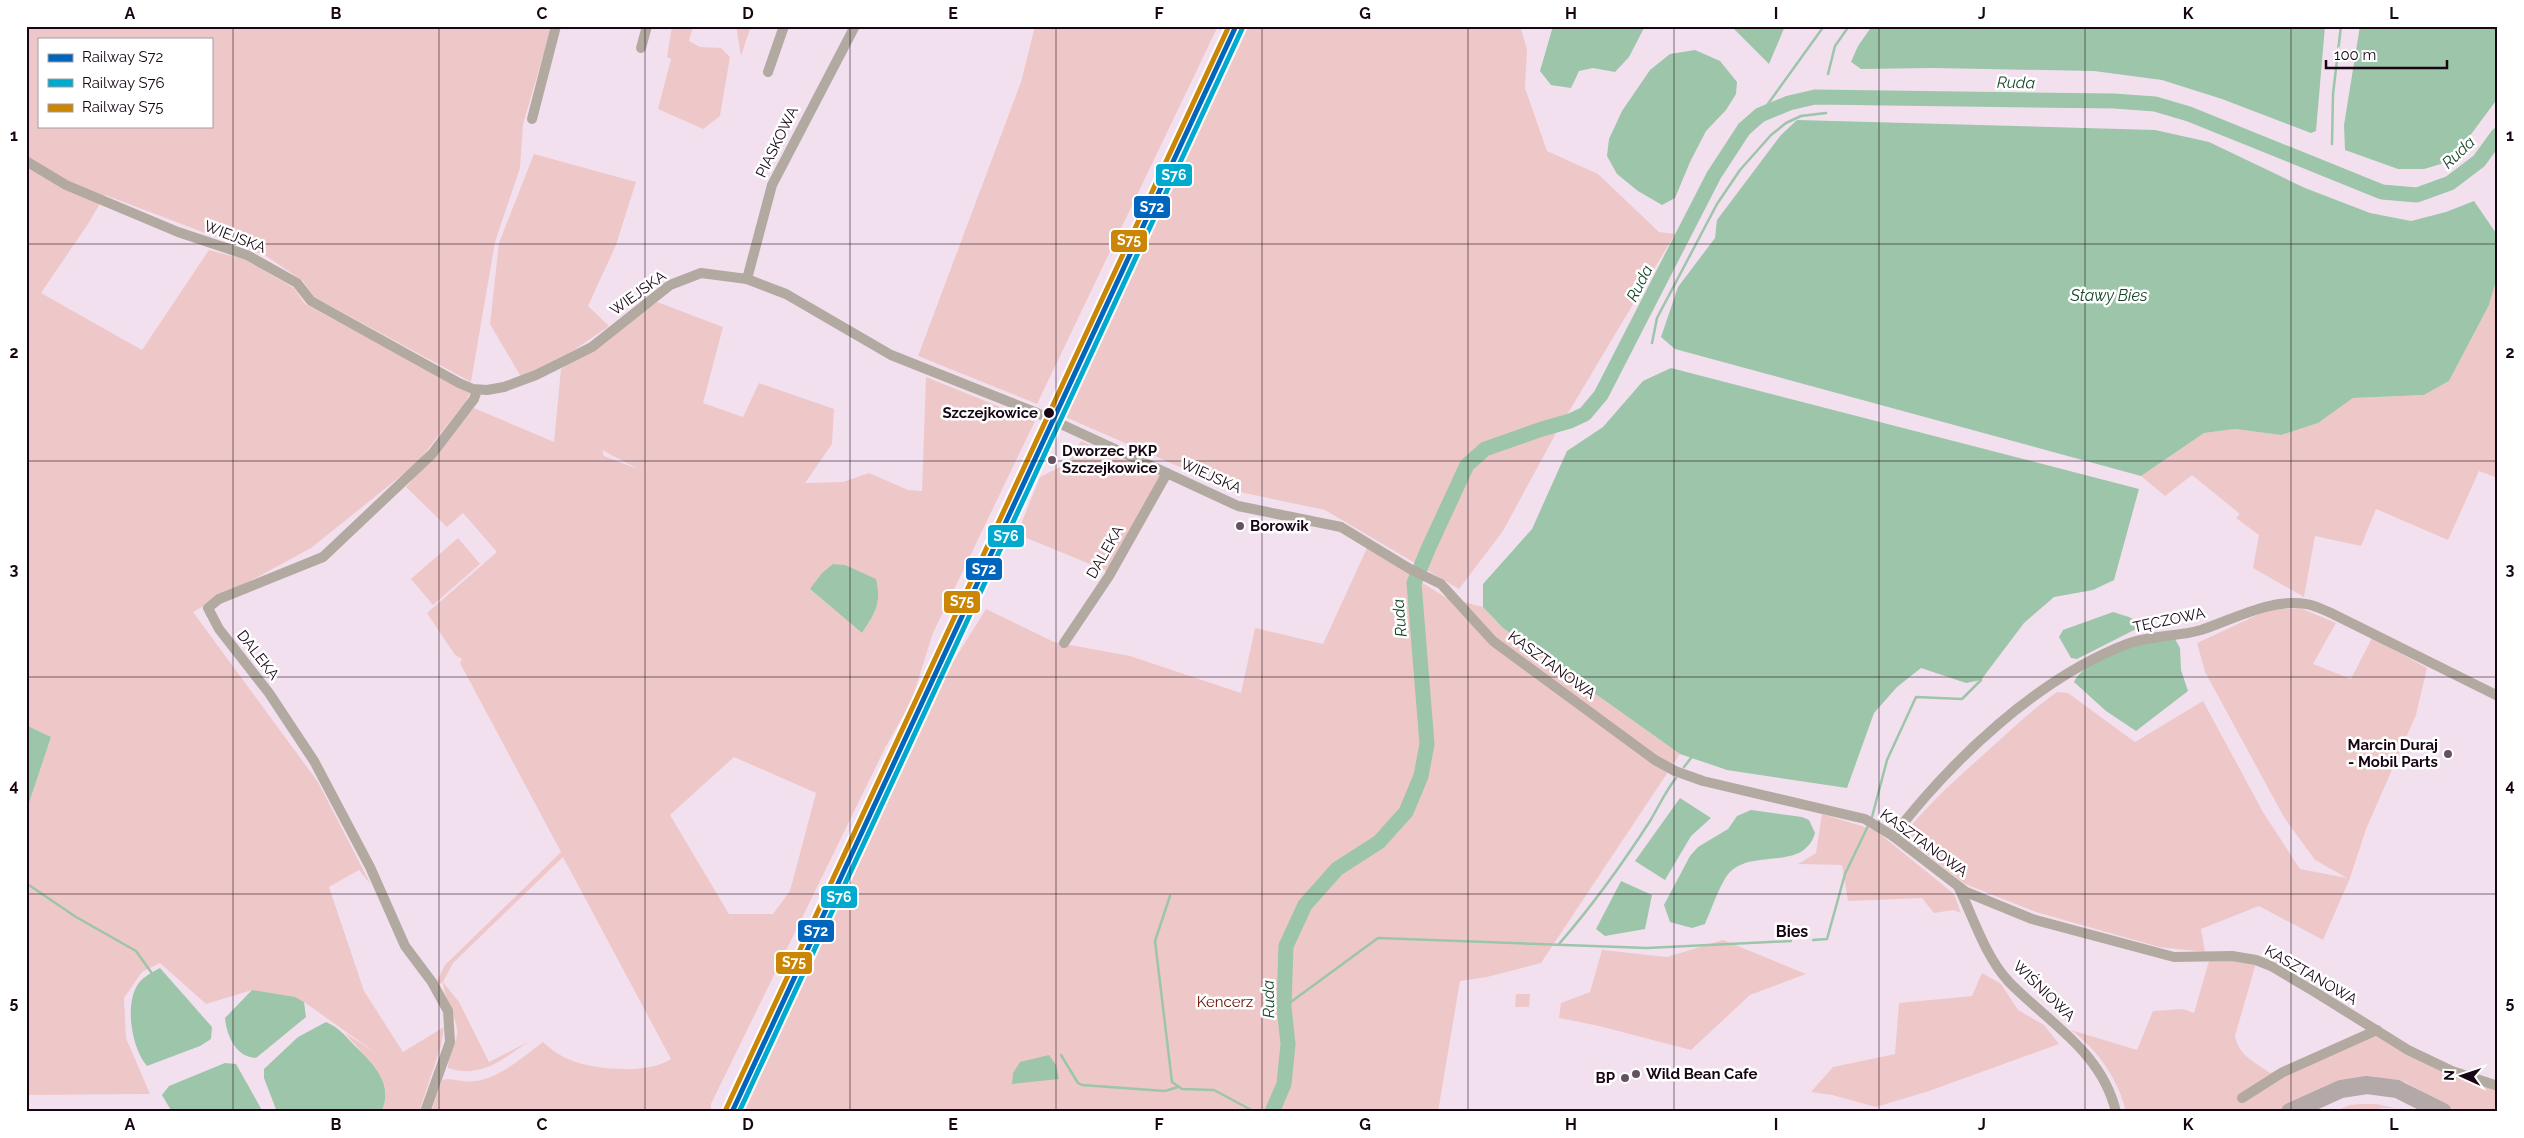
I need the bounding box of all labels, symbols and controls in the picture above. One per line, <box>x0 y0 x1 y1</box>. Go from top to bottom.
text: A <box>125 4 136 23</box>
text: B <box>331 4 342 23</box>
text: C <box>537 4 548 23</box>
text: D <box>742 4 754 23</box>
text: E <box>948 4 958 23</box>
text: F <box>1154 4 1164 23</box>
text: G <box>1359 4 1371 23</box>
text: H <box>1565 4 1577 23</box>
text: I <box>1774 4 1778 23</box>
text: J <box>1978 4 1986 23</box>
text: K <box>2183 4 2194 23</box>
text: L <box>2389 4 2399 23</box>
legend <box>38 38 212 128</box>
scale bar <box>2326 38 2448 70</box>
text: 100 m <box>2334 46 2376 64</box>
text: Railway S72 <box>82 48 163 66</box>
water label: Ruda <box>1997 73 2036 92</box>
text: Railway S76 <box>82 74 165 92</box>
text: Railway S75 <box>82 98 163 116</box>
street label: PIASKOWA <box>752 103 802 181</box>
text: 1 <box>10 126 18 145</box>
text: 1 <box>2506 126 2514 145</box>
water label: Ruda <box>2438 132 2479 172</box>
line badge: S76 <box>1155 163 1193 187</box>
text: S76 <box>1162 167 1186 183</box>
line badge: S72 <box>1133 195 1171 219</box>
text: S72 <box>1140 199 1164 215</box>
street label: WIEJSKA <box>202 217 268 257</box>
line badge: S75 <box>1110 229 1148 253</box>
text: S75 <box>1117 232 1141 248</box>
water label: Ruda <box>1622 262 1657 305</box>
street label: WIEJSKA <box>607 267 669 319</box>
water label: Stawy Bies <box>2069 286 2148 305</box>
text: 2 <box>9 343 19 362</box>
text: 2 <box>2505 343 2515 362</box>
place label: Szczejkowice <box>942 404 1038 422</box>
marker: Szczejkowice <box>1042 406 1056 420</box>
place label: Dworzec PKP Szczejkowice <box>1062 442 1158 477</box>
marker: Dworzec PKP Szczejkowice <box>1046 454 1058 466</box>
street label: WIEJSKA <box>1178 455 1244 497</box>
place label: Borowik <box>1250 517 1309 535</box>
marker: Borowik <box>1234 520 1246 532</box>
street label: DALEKA <box>1083 522 1127 582</box>
line badge: S76 <box>987 524 1025 548</box>
text: S76 <box>994 528 1018 544</box>
line badge: S72 <box>965 557 1003 581</box>
text: 3 <box>10 560 19 579</box>
text: 3 <box>2506 560 2515 579</box>
text: S72 <box>972 561 996 577</box>
line badge: S75 <box>943 590 981 614</box>
text: S75 <box>950 593 974 609</box>
water label: Ruda <box>1388 598 1411 638</box>
street label: TĘCZOWA <box>2131 604 2207 636</box>
street label: DALEKA <box>233 627 283 683</box>
street label: KASZTANOWA <box>1505 627 1599 703</box>
place label: Marcin Duraj - Mobil Parts <box>2348 736 2438 771</box>
marker: Marcin Duraj - Mobil Parts <box>2442 748 2454 760</box>
text: 4 <box>9 776 19 795</box>
text: 4 <box>2505 776 2515 795</box>
street label: KASZTANOWA <box>1877 805 1971 881</box>
line badge: S76 <box>820 885 858 909</box>
text: S76 <box>827 889 851 905</box>
line badge: S72 <box>797 919 835 943</box>
district label: Bies <box>1776 922 1808 941</box>
text: S72 <box>804 923 828 939</box>
street label: KASZTANOWA <box>2262 941 2360 1009</box>
line badge: S75 <box>775 951 813 975</box>
text: S75 <box>782 954 806 970</box>
street label: WIŚNIOWA <box>2009 957 2079 1025</box>
water label: Ruda <box>1259 979 1278 1018</box>
text: 5 <box>10 993 19 1012</box>
park label: Kencerz <box>1197 993 1253 1011</box>
text: 5 <box>2506 993 2515 1012</box>
north arrow <box>2436 1050 2486 1100</box>
place label: Wild Bean Cafe <box>1646 1065 1757 1083</box>
marker: Wild Bean Cafe <box>1630 1068 1642 1080</box>
place label: BP <box>1595 1069 1616 1087</box>
text: N <box>2441 1070 2457 1081</box>
marker: BP <box>1619 1072 1631 1084</box>
text: A <box>125 1115 136 1134</box>
text: B <box>331 1115 342 1134</box>
text: C <box>537 1115 548 1134</box>
text: D <box>742 1115 754 1134</box>
text: E <box>948 1115 958 1134</box>
text: F <box>1154 1115 1164 1134</box>
text: G <box>1359 1115 1371 1134</box>
text: H <box>1565 1115 1577 1134</box>
text: I <box>1774 1115 1778 1134</box>
text: J <box>1978 1115 1986 1134</box>
text: K <box>2183 1115 2194 1134</box>
text: L <box>2389 1115 2399 1134</box>

